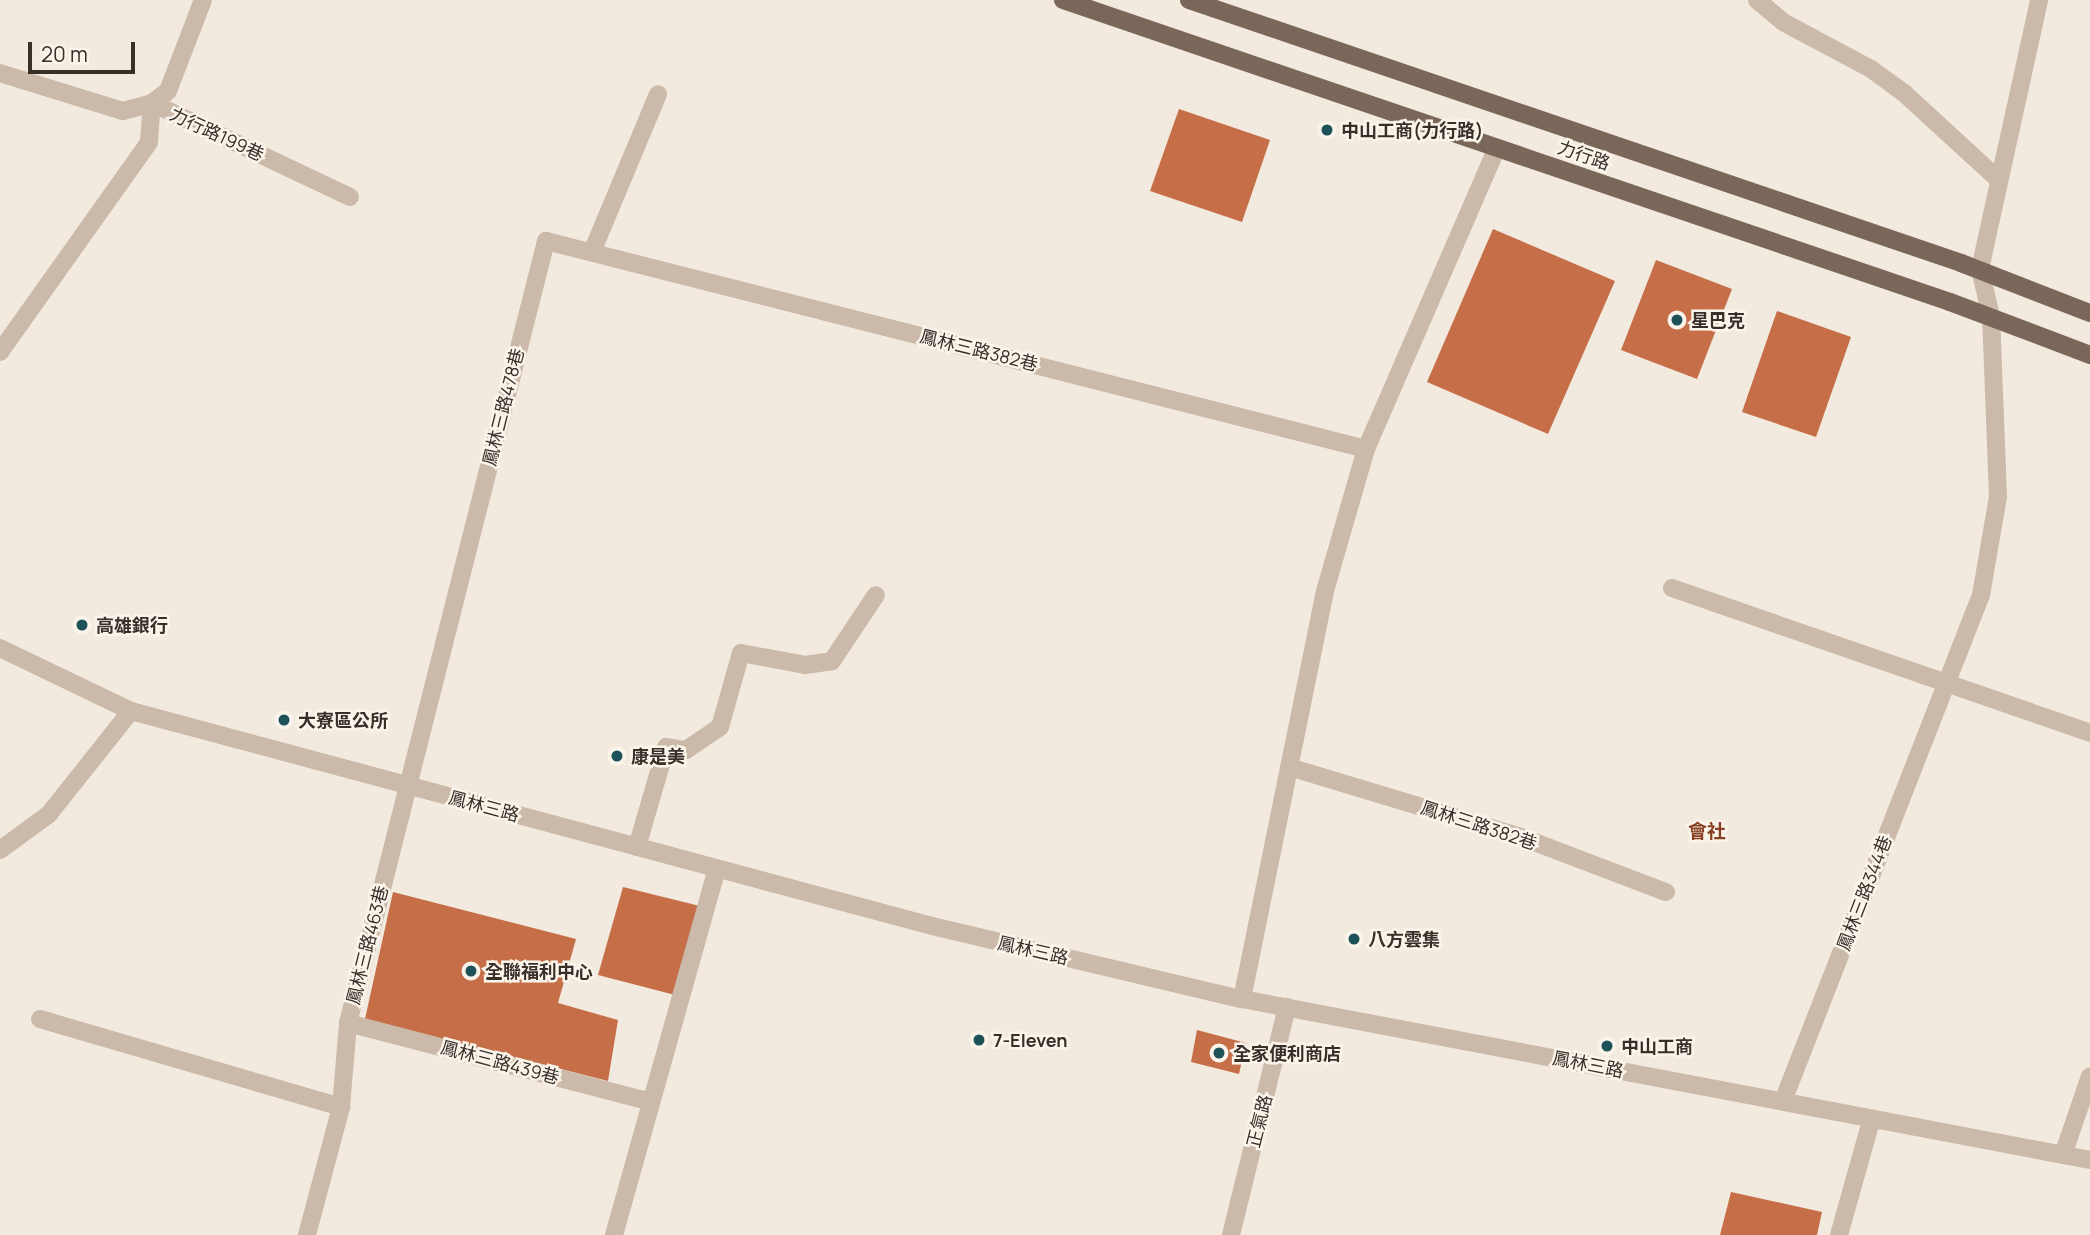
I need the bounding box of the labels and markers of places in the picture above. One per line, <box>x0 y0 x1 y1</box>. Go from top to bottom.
place label: 中山工商(力行路) <box>1341 119 1483 141</box>
marker: 中山工商(力行路) <box>1319 122 1335 138</box>
place label: 星巴克 <box>1691 309 1745 331</box>
marker: 星巴克 <box>1669 312 1685 328</box>
place label: 高雄銀行 <box>96 614 168 636</box>
marker: 高雄銀行 <box>74 617 90 633</box>
place label: 大寮區公所 <box>298 709 388 731</box>
marker: 大寮區公所 <box>276 712 292 728</box>
place label: 康是美 <box>631 745 685 767</box>
marker: 康是美 <box>609 748 625 764</box>
place label: 八方雲集 <box>1368 928 1440 950</box>
marker: 八方雲集 <box>1346 931 1362 947</box>
place label: 全聯福利中心 <box>485 960 593 982</box>
marker: 全聯福利中心 <box>463 963 479 979</box>
place label: 7-Eleven <box>993 1029 1068 1051</box>
marker: 7-Eleven <box>971 1032 987 1048</box>
place label: 中山工商 <box>1621 1035 1693 1057</box>
marker: 中山工商 <box>1599 1038 1615 1054</box>
place label: 全家便利商店 <box>1233 1042 1341 1064</box>
marker: 全家便利商店 <box>1211 1045 1227 1061</box>

